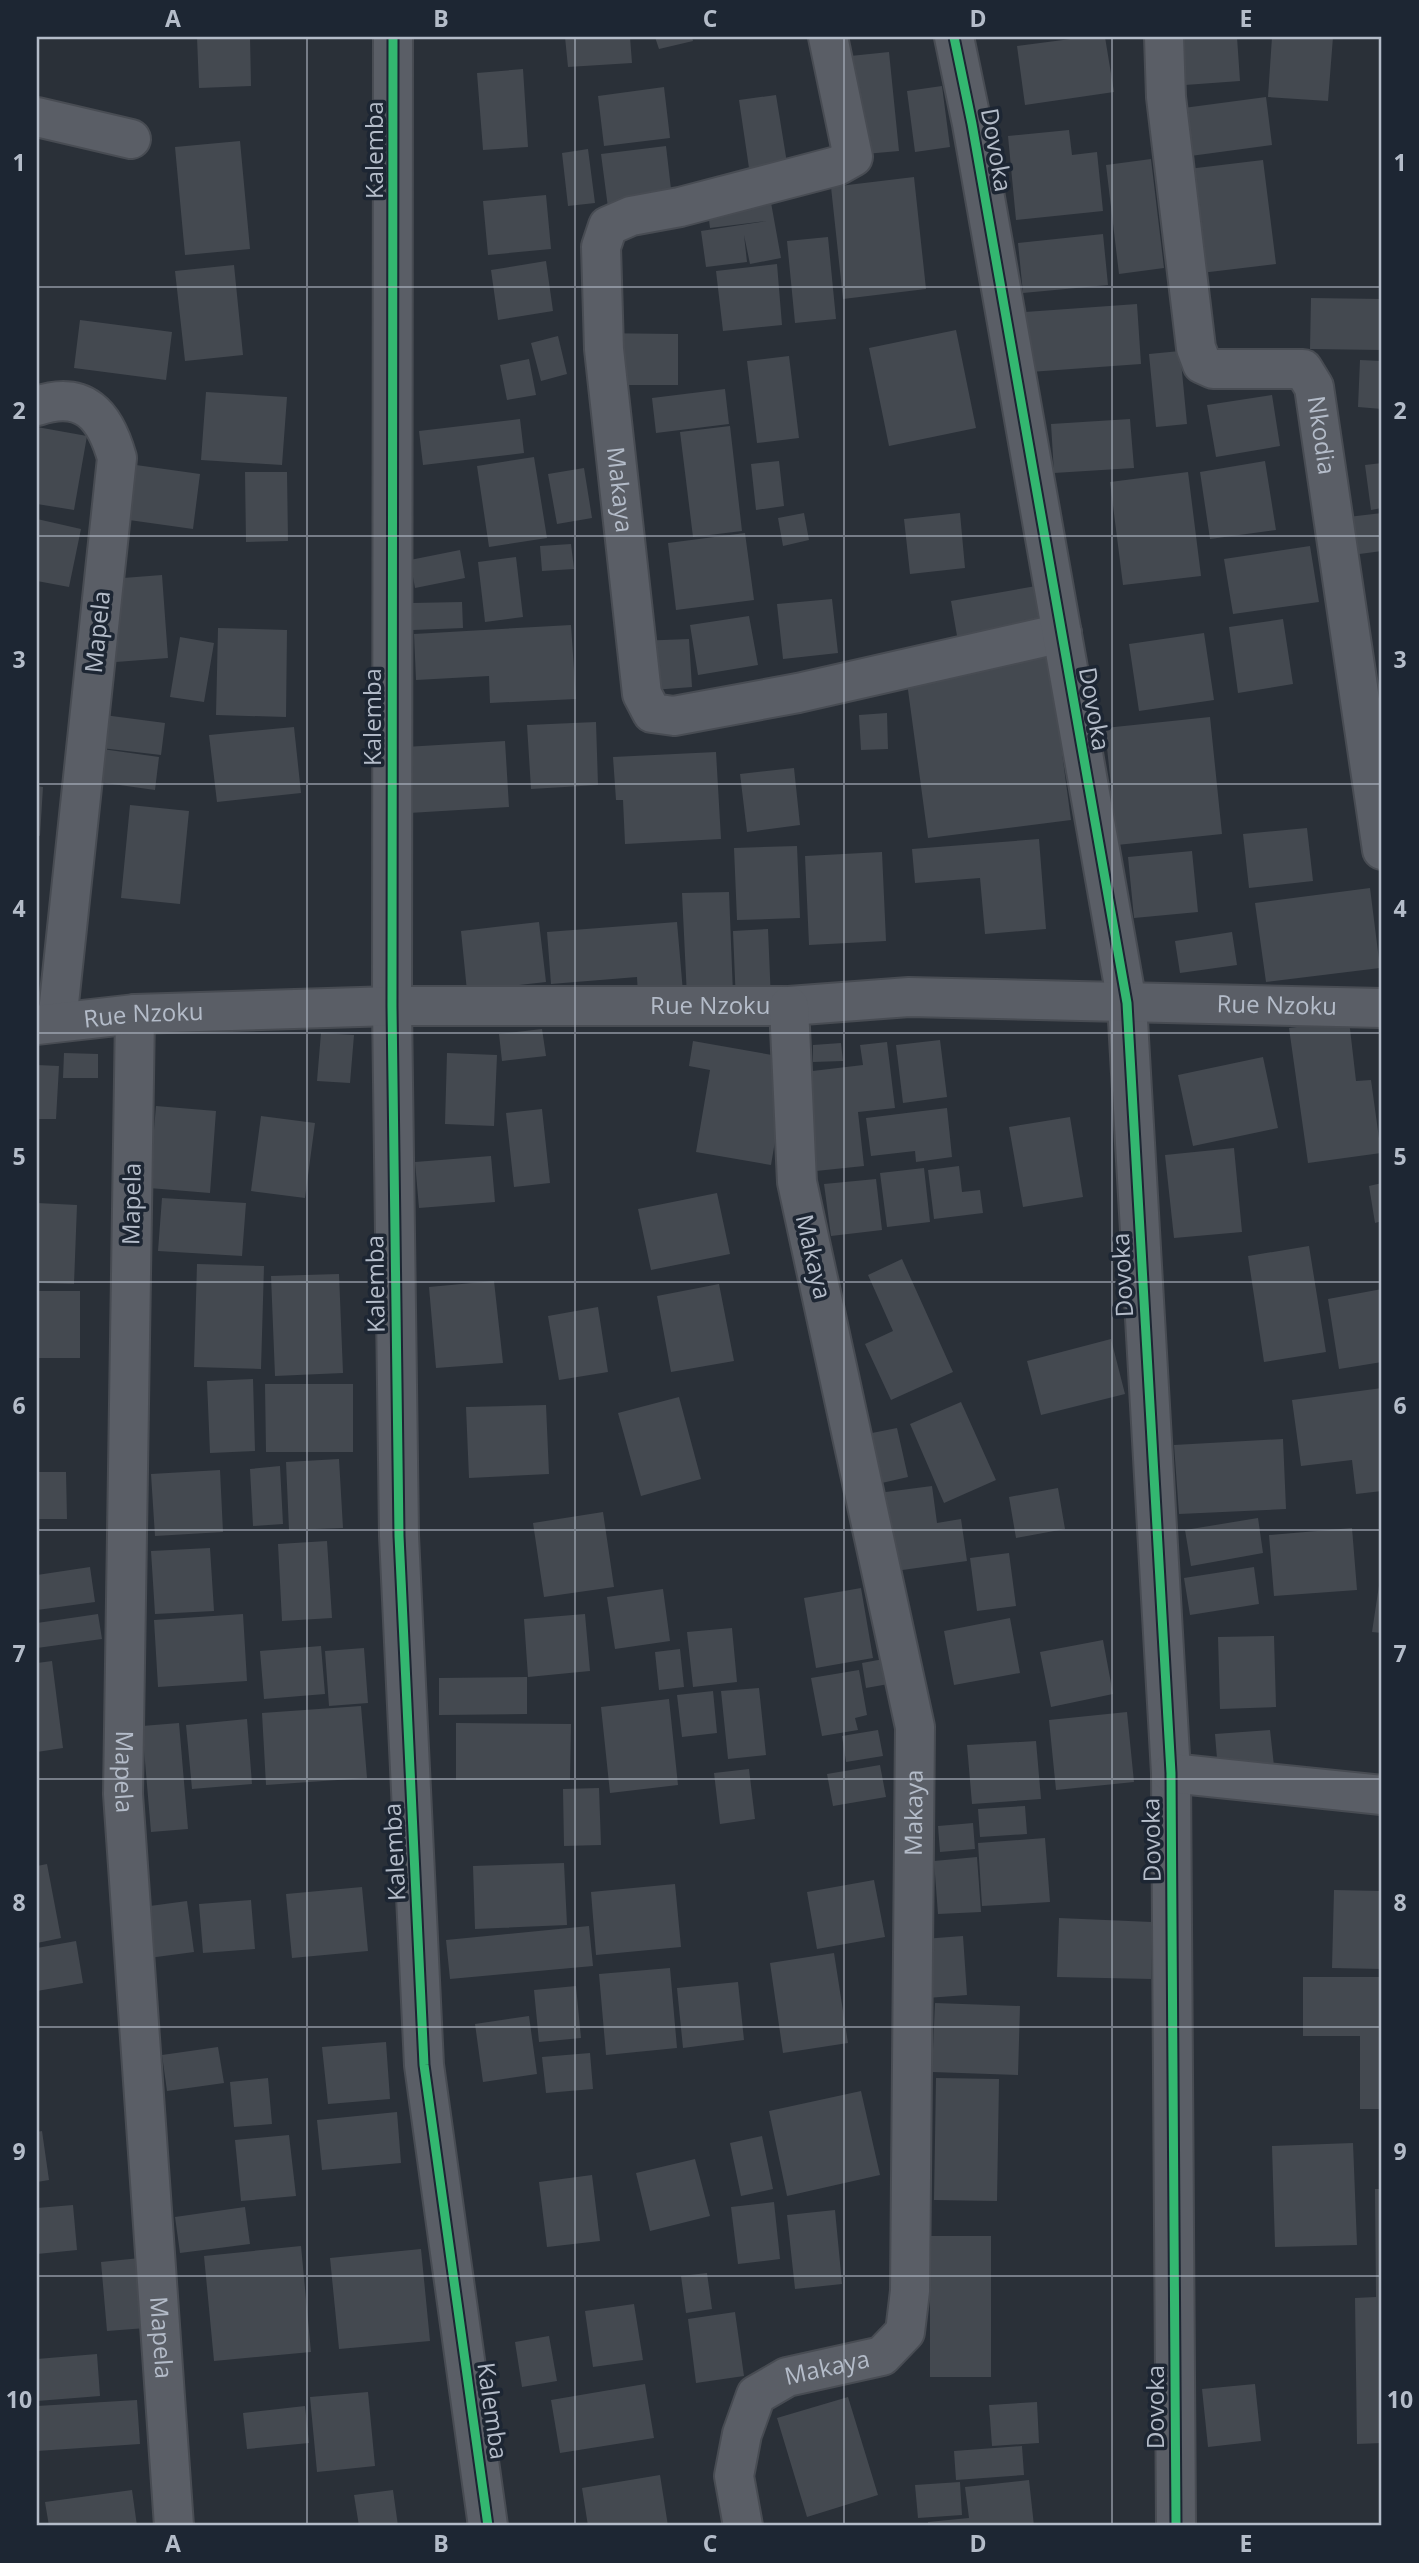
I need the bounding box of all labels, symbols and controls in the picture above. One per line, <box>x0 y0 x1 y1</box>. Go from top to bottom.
text: A <box>165 2 181 34</box>
text: B <box>433 2 449 34</box>
text: C <box>703 2 717 34</box>
text: D <box>969 2 987 34</box>
text: E <box>1240 2 1252 34</box>
street label: Kalemba <box>357 101 390 199</box>
street label: Dovoka <box>974 105 1021 194</box>
text: 1 <box>12 146 26 178</box>
text: 1 <box>1393 146 1407 178</box>
text: 2 <box>12 394 26 426</box>
street label: Nkodia <box>1301 394 1345 477</box>
text: 2 <box>1393 394 1407 426</box>
street label: Makaya <box>600 445 642 534</box>
street label: Mapela <box>76 589 117 675</box>
text: 3 <box>12 643 26 675</box>
text: 3 <box>1393 643 1407 675</box>
street label: Dovoka <box>1072 664 1119 753</box>
street label: Kalemba <box>355 668 388 766</box>
text: 4 <box>12 892 26 924</box>
text: 4 <box>1393 892 1407 924</box>
street label: Rue Nzoku <box>1216 986 1337 1022</box>
street label: Rue Nzoku <box>650 988 770 1021</box>
street label: Rue Nzoku <box>82 994 204 1035</box>
text: 5 <box>12 1140 26 1172</box>
text: 5 <box>1393 1140 1407 1172</box>
street label: Mapela <box>113 1162 148 1245</box>
street label: Makaya <box>789 1211 840 1302</box>
street label: Dovoka <box>1103 1232 1140 1318</box>
street label: Kalemba <box>357 1235 392 1333</box>
text: 6 <box>12 1389 26 1421</box>
text: 6 <box>1393 1389 1407 1421</box>
text: 7 <box>12 1637 26 1669</box>
text: 7 <box>1393 1637 1407 1669</box>
street label: Mapela <box>108 1730 142 1814</box>
street label: Makaya <box>896 1769 930 1856</box>
street label: Dovoka <box>1133 1798 1168 1882</box>
street label: Kalemba <box>374 1802 413 1902</box>
text: 8 <box>12 1886 26 1918</box>
text: 8 <box>1393 1886 1407 1918</box>
text: 9 <box>12 2135 26 2167</box>
text: 9 <box>1393 2135 1407 2167</box>
street label: Mapela <box>143 2295 182 2380</box>
street label: Makaya <box>781 2341 873 2392</box>
street label: Kalemba <box>470 2360 517 2462</box>
street label: Dovoka <box>1138 2365 1171 2449</box>
text: 10 <box>6 2383 32 2415</box>
text: 10 <box>1387 2383 1413 2415</box>
text: A <box>165 2527 181 2559</box>
text: B <box>433 2527 449 2559</box>
text: C <box>703 2527 717 2559</box>
text: D <box>969 2527 987 2559</box>
text: E <box>1240 2527 1252 2559</box>

